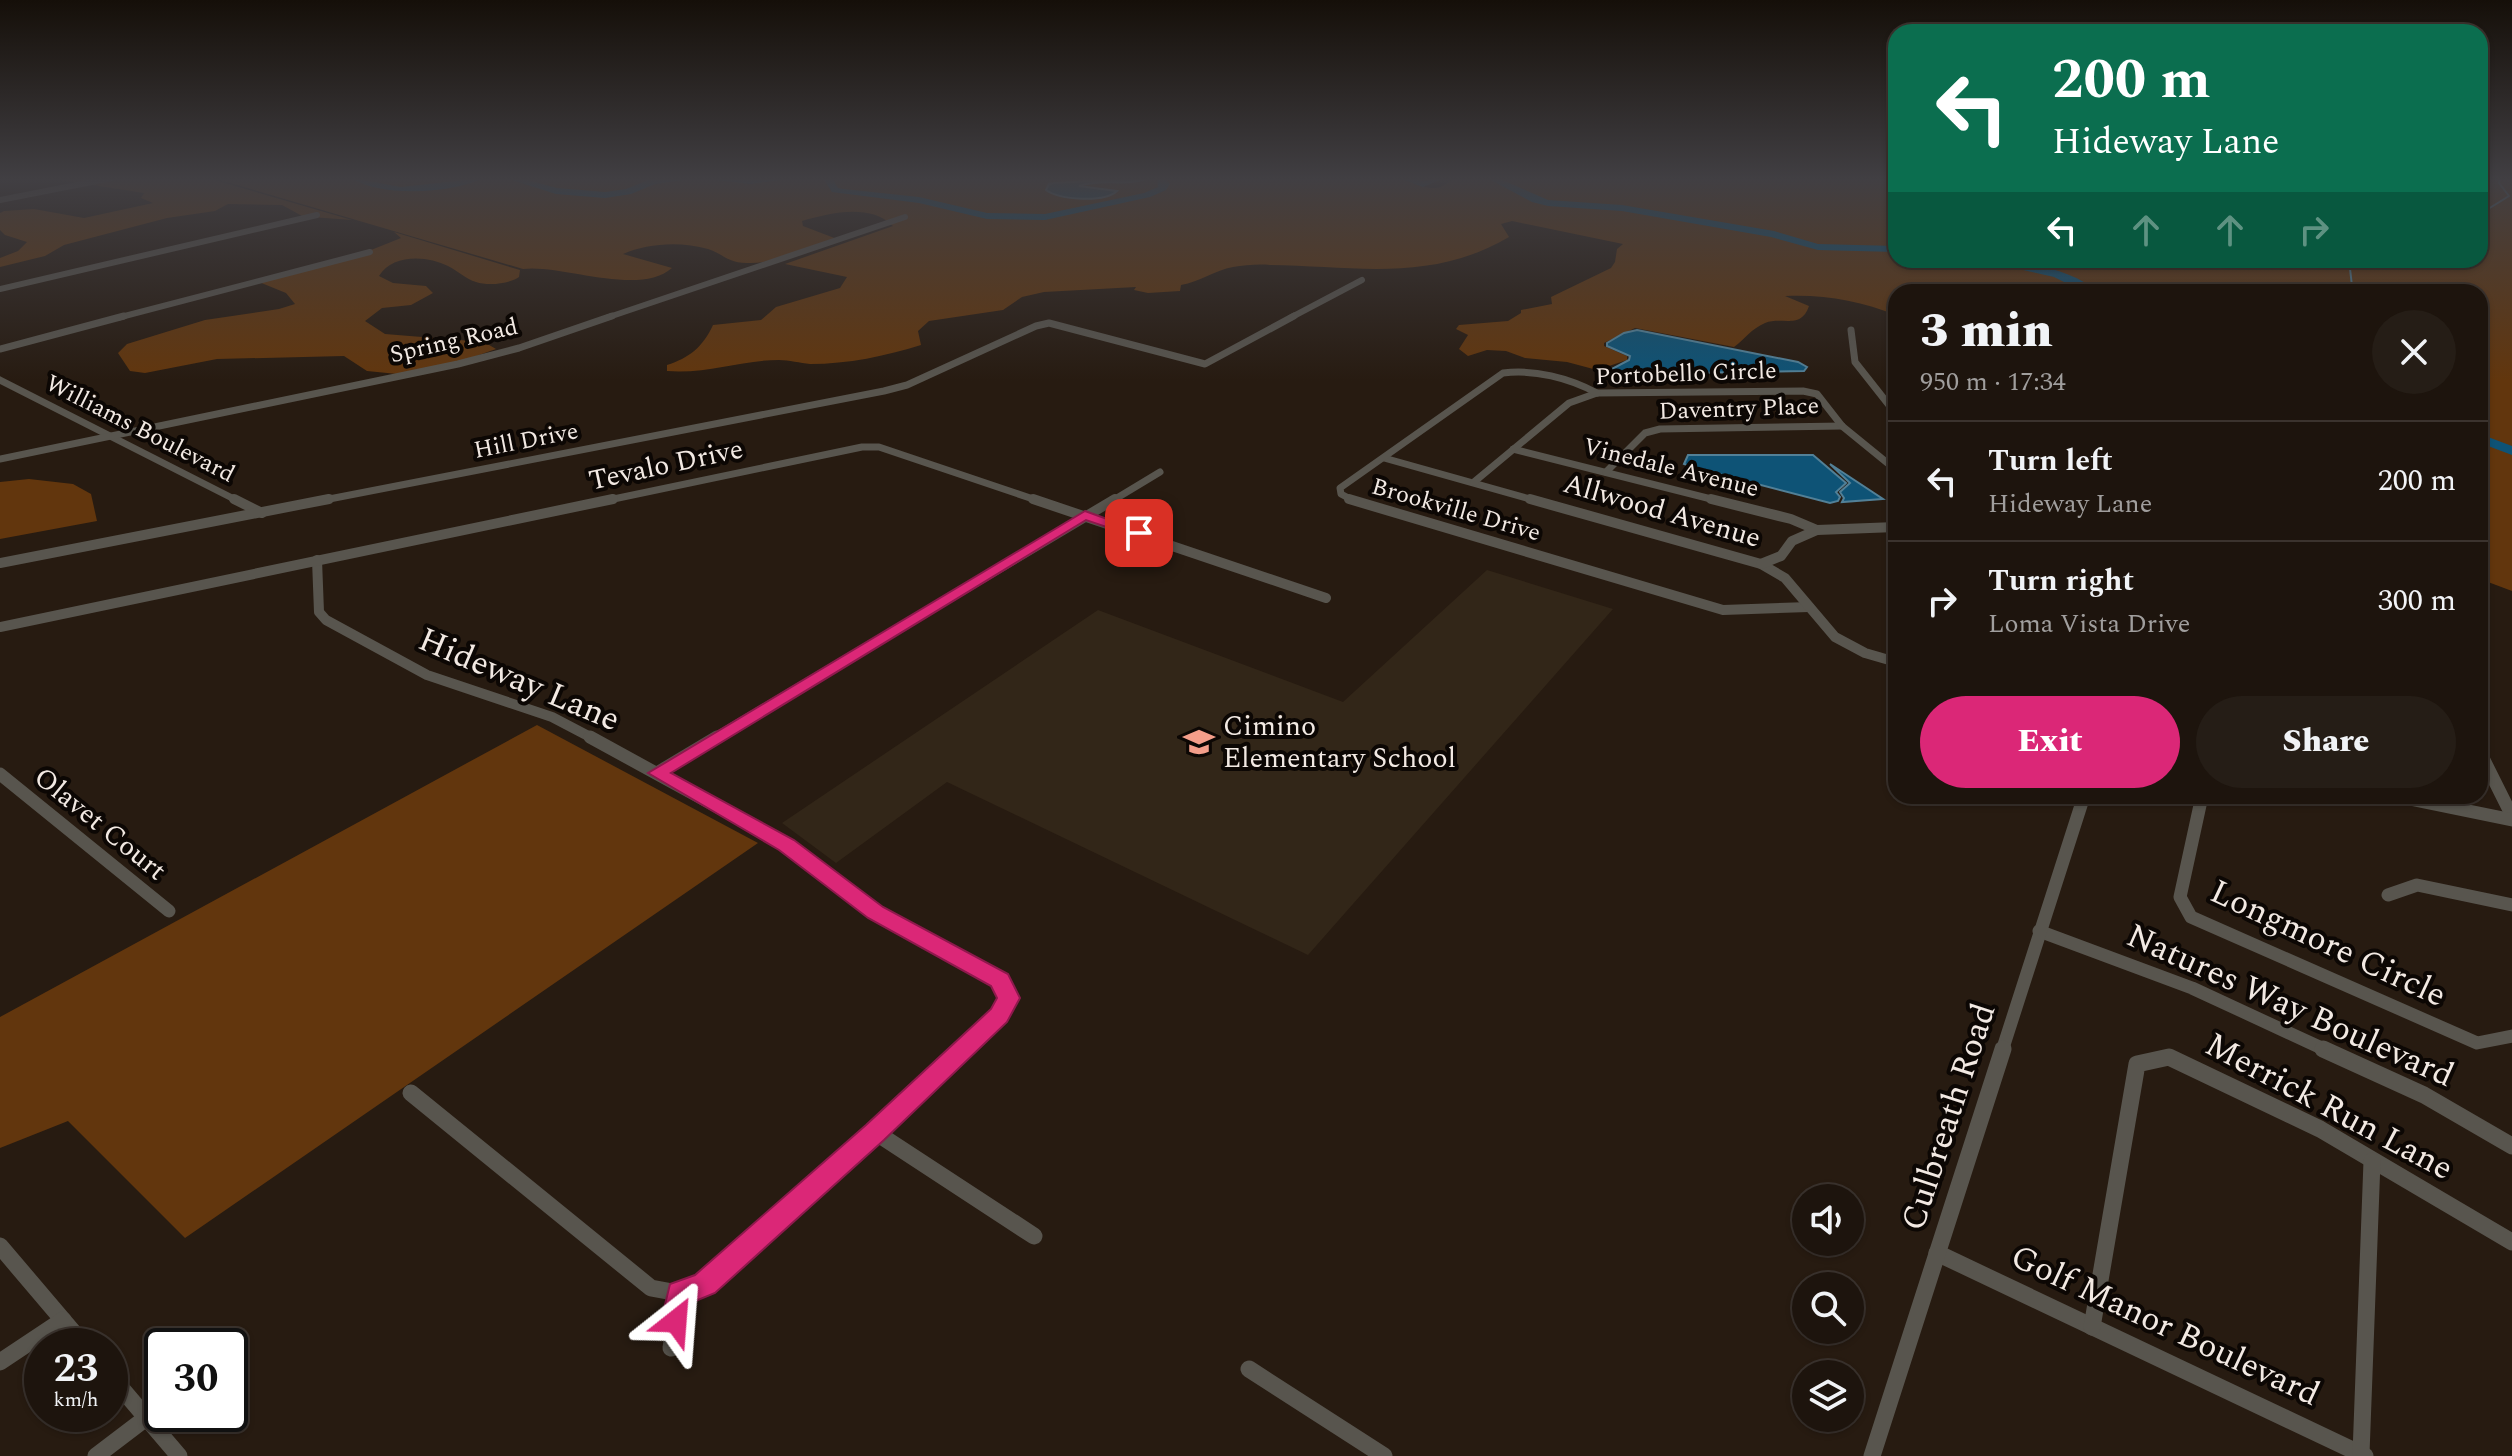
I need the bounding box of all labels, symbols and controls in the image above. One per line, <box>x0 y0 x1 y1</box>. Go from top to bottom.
text: 200 m <box>2052 38 2211 123</box>
icon: left <box>1920 56 2024 160</box>
text: Hideway Lane <box>2052 115 2280 170</box>
icon: left <box>2040 208 2084 252</box>
icon: ahead <box>2124 208 2168 252</box>
icon: ahead <box>2208 208 2252 252</box>
icon: right <box>2292 208 2336 252</box>
text: 3 min <box>1920 295 2053 368</box>
street label: Spring Road <box>386 309 522 373</box>
button: close <box>2372 310 2456 394</box>
street label: Portobello Circle <box>1595 353 1777 395</box>
text: 950 m · 17:34 <box>1920 362 2066 402</box>
street label: Williams Boulevard <box>39 366 241 492</box>
street label: Daventry Place <box>1658 388 1820 430</box>
street label: Hill Drive <box>471 413 581 469</box>
street label: Tevalo Drive <box>585 428 747 502</box>
street label: Vinedale Avenue <box>1579 429 1763 507</box>
text: Turn left <box>1988 438 2113 484</box>
text: 200 m <box>2378 458 2456 504</box>
icon: left <box>1920 459 1964 503</box>
street label: Allwood Avenue <box>1558 462 1766 560</box>
street label: Brookville Drive <box>1367 469 1545 551</box>
text: Hideway Lane <box>1988 484 2152 524</box>
pin <box>1105 499 1173 567</box>
icon: arrive <box>1117 511 1161 555</box>
text: Turn right <box>1988 558 2134 604</box>
text: 300 m <box>2378 578 2456 624</box>
icon: right <box>1920 579 1964 623</box>
text: Loma Vista Drive <box>1988 604 2190 644</box>
street label: Hideway Lane <box>410 614 628 746</box>
button: Exit <box>1920 696 2180 788</box>
button: Share <box>2196 696 2456 788</box>
place label: Cimino Elementary School <box>1223 705 1456 780</box>
school or university icon: Cimino Elementary School <box>1182 725 1216 759</box>
street label: Olavet Court <box>24 757 176 891</box>
street label: Longmore Circle <box>2201 866 2455 1022</box>
street label: Natures Way Boulevard <box>2118 910 2462 1102</box>
street label: Culbreath Road <box>1888 996 2010 1238</box>
street label: Merrick Run Lane <box>2196 1020 2462 1194</box>
map controls <box>1792 1184 1864 1432</box>
button: sound <box>1792 1184 1864 1256</box>
street label: Golf Manor Boulevard <box>2002 1231 2328 1421</box>
button: search <box>1792 1272 1864 1344</box>
position arrow <box>634 1279 718 1363</box>
speed limit sign: 30 <box>144 1328 248 1432</box>
text: 23 <box>54 1339 98 1400</box>
button: layers <box>1792 1360 1864 1432</box>
text: km/h <box>54 1385 99 1415</box>

